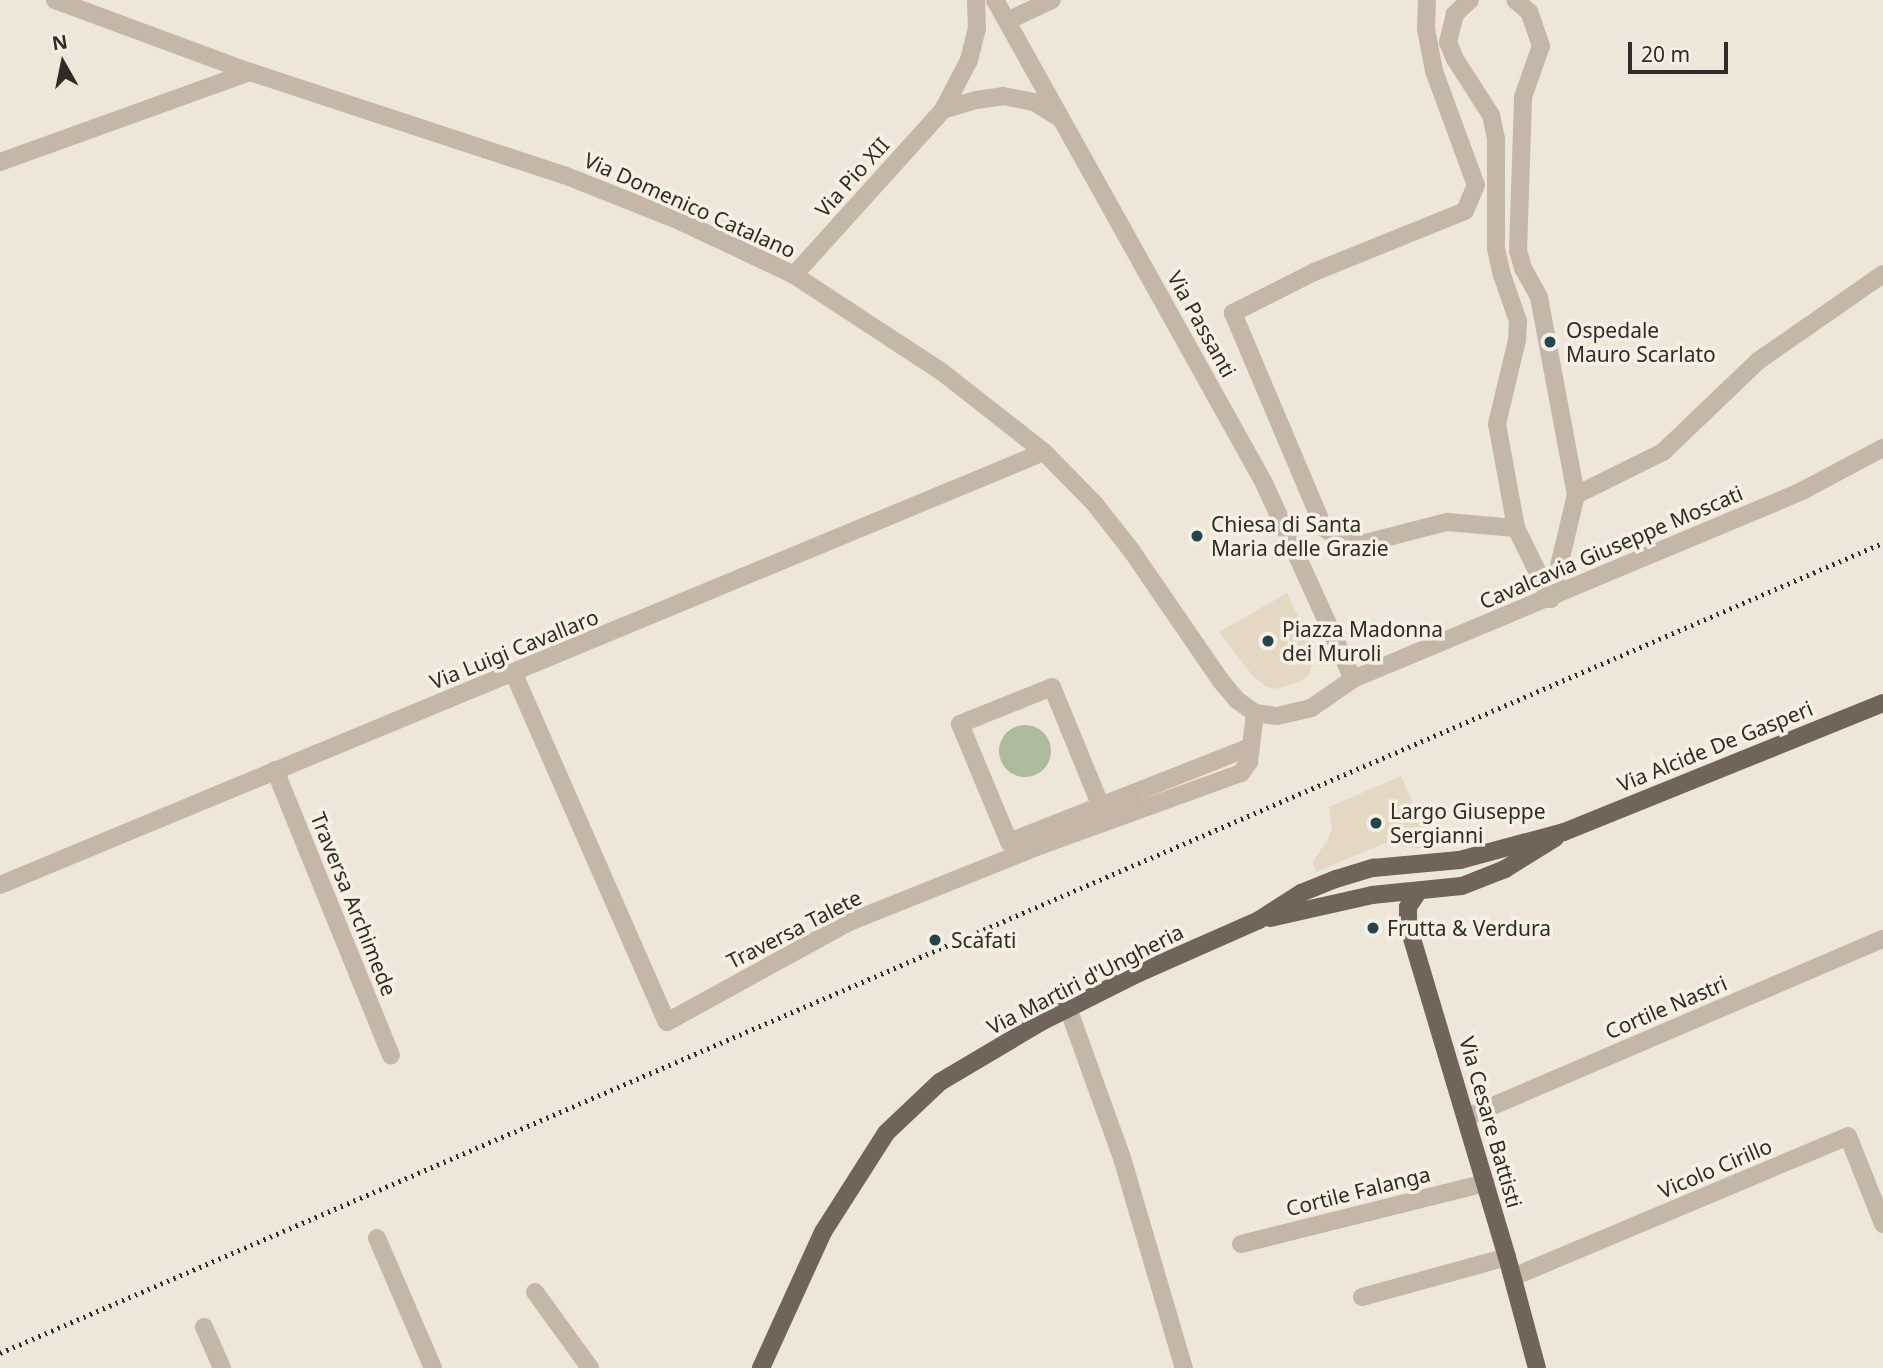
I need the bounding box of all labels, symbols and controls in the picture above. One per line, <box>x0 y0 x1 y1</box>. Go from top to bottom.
north arrow <box>28 28 98 98</box>
text: N <box>50 28 69 56</box>
scale bar <box>1631 28 1731 72</box>
text: 20 m <box>1641 40 1690 68</box>
street label: Via Pio XII <box>810 132 894 222</box>
street label: Via Domenico Catalano <box>580 147 800 263</box>
street label: Via Passanti <box>1162 266 1242 382</box>
place label: Ospedale Mauro Scarlato <box>1566 317 1716 367</box>
marker: Ospedale Mauro Scarlato <box>1540 332 1560 352</box>
street label: Cavalcavia Giuseppe Moscati <box>1476 480 1746 614</box>
place label: Chiesa di Santa Maria delle Grazie <box>1211 511 1389 561</box>
marker: Chiesa di Santa Maria delle Grazie <box>1189 528 1205 544</box>
street label: Via Luigi Cavallaro <box>426 604 602 694</box>
place label: Piazza Madonna dei Muroli <box>1282 616 1443 666</box>
marker: Piazza Madonna dei Muroli <box>1260 633 1276 649</box>
street label: Via Alcide De Gasperi <box>1614 695 1816 797</box>
place label: Largo Giuseppe Sergianni <box>1390 798 1546 848</box>
street label: Traversa Archimede <box>306 809 402 999</box>
marker: Largo Giuseppe Sergianni <box>1368 815 1384 831</box>
street label: Traversa Talete <box>723 884 865 974</box>
place label: Frutta & Verdura <box>1387 915 1551 941</box>
street label: Via Martiri d'Ungheria <box>983 919 1187 1039</box>
marker: Frutta & Verdura <box>1365 920 1381 936</box>
place label: Scafati <box>951 927 1016 953</box>
marker: Scafati <box>925 930 945 950</box>
street label: Cortile Nastri <box>1601 970 1731 1044</box>
street label: Via Cesare Battisti <box>1455 1034 1527 1210</box>
street label: Vicolo Cirillo <box>1655 1133 1775 1203</box>
street label: Cortile Falanga <box>1283 1161 1433 1221</box>

